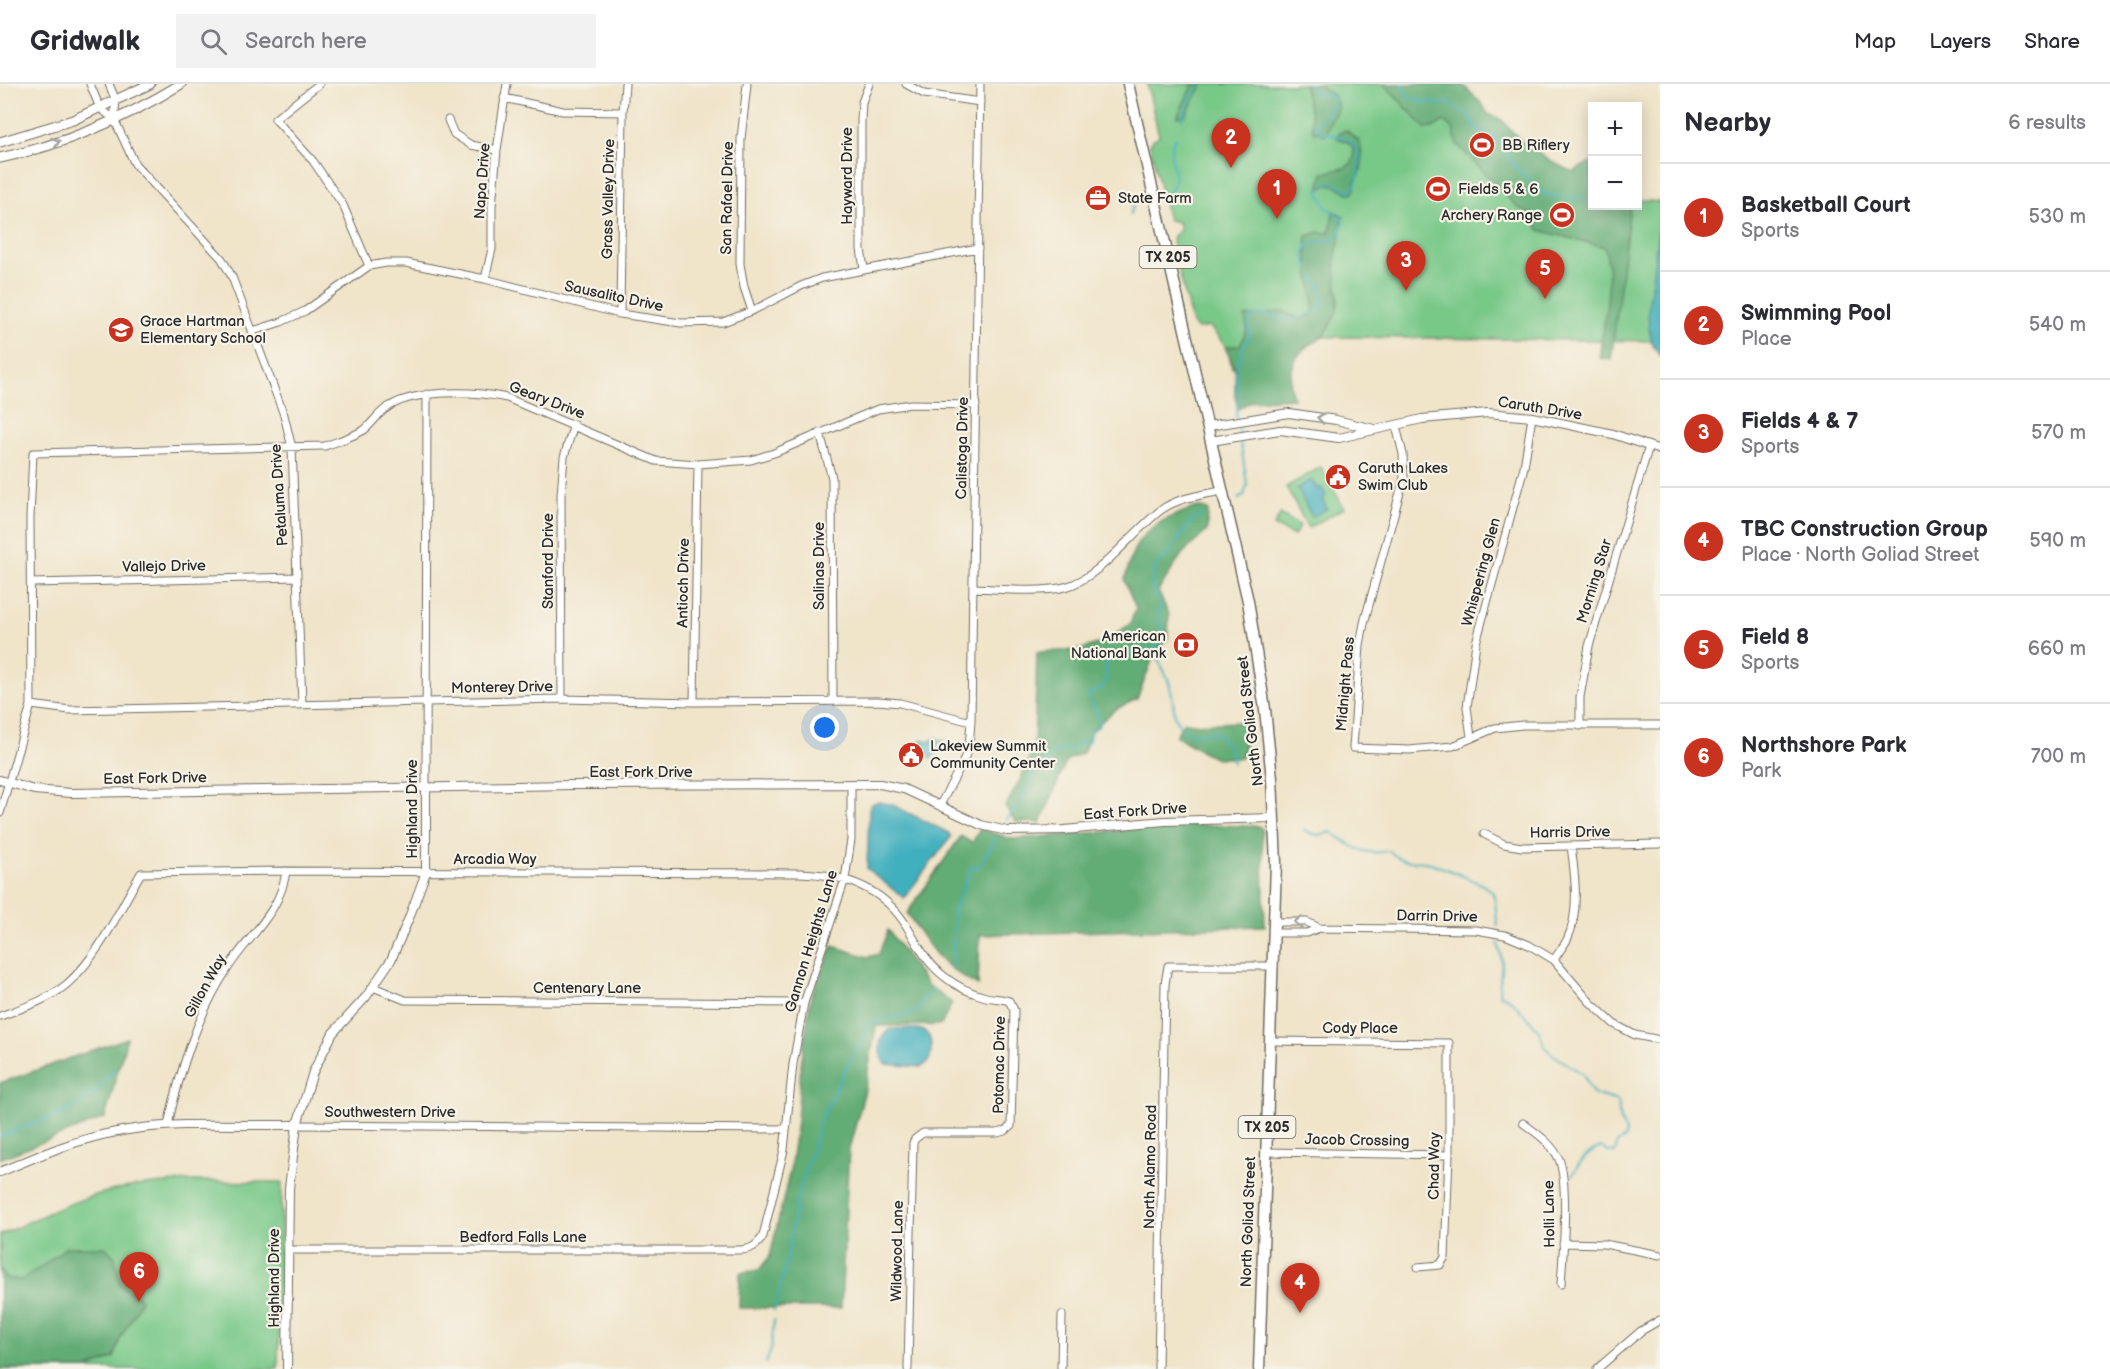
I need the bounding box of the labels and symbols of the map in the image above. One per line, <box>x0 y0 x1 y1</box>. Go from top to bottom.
pin: 2 <box>1212 118 1250 168</box>
street label: Hayward Drive <box>838 127 857 225</box>
sports icon: BB Riflery <box>1467 130 1497 160</box>
place label: BB Riflery <box>1502 136 1570 155</box>
one-way arrow <box>50 137 61 150</box>
street label: Grass Valley Drive <box>598 139 619 259</box>
street label: San Rafael Drive <box>717 141 738 255</box>
street label: Napa Drive <box>470 142 495 220</box>
pin: 1 <box>1258 170 1296 219</box>
sports icon: Fields 5 & 6 <box>1423 174 1453 204</box>
place label: Fields 5 & 6 <box>1458 180 1538 199</box>
office icon: State Farm <box>1083 183 1113 213</box>
place label: State Farm <box>1118 189 1192 208</box>
sports icon: Archery Range <box>1547 200 1577 230</box>
place label: Archery Range <box>1441 206 1542 225</box>
pin: 3 <box>1386 242 1426 291</box>
road number: TX 205 <box>1140 246 1196 268</box>
pin: 5 <box>1526 250 1564 299</box>
street label: Sausalito Drive <box>563 277 665 316</box>
place label: Grace Hartman Elementary School <box>140 312 266 348</box>
school or university icon: Grace Hartman Elementary School <box>106 315 136 345</box>
street label: Geary Drive <box>506 377 588 424</box>
street label: Caruth Drive <box>1496 392 1584 425</box>
street label: Calistoga Drive <box>952 396 973 499</box>
one-way arrow <box>1316 412 1325 424</box>
street label: Petaluma Drive <box>266 443 293 547</box>
place label: Caruth Lakes Swim Club <box>1358 459 1449 495</box>
public building icon: Caruth Lakes Swim Club <box>1323 462 1353 492</box>
street label: Stanford Drive <box>539 513 558 609</box>
street label: Whispering Glen <box>1458 516 1505 629</box>
street label: Salinas Drive <box>810 522 829 610</box>
street label: Morning Star <box>1573 536 1616 625</box>
street label: Antioch Drive <box>673 538 694 628</box>
street label: Vallejo Drive <box>122 556 206 577</box>
place label: American National Bank <box>1071 627 1167 663</box>
bank icon: American National Bank <box>1171 630 1201 660</box>
street label: Midnight Pass <box>1332 635 1359 732</box>
street label: North Goliad Street <box>1233 654 1268 787</box>
street label: Monterey Drive <box>451 677 553 698</box>
your location <box>810 713 839 742</box>
place label: Lakeview Summit Community Center <box>930 737 1056 773</box>
public building icon: Lakeview Summit Community Center <box>896 740 926 770</box>
street label: Highland Drive <box>403 759 422 859</box>
street label: East Fork Drive <box>589 763 693 782</box>
street label: East Fork Drive <box>103 768 207 789</box>
street label: East Fork Drive <box>1083 798 1187 825</box>
street label: Harris Drive <box>1530 822 1611 843</box>
street label: Arcadia Way <box>454 850 537 869</box>
street label: Gannon Heights Lane <box>781 868 842 1015</box>
street label: Darrin Drive <box>1396 906 1478 927</box>
one-way arrow <box>1293 916 1302 929</box>
street label: Gillon Way <box>180 951 231 1021</box>
street label: Centenary Lane <box>533 979 641 998</box>
street label: Potomac Drive <box>989 1016 1010 1114</box>
street label: Cody Place <box>1322 1019 1398 1038</box>
street label: Southwestern Drive <box>324 1103 456 1122</box>
street label: North Alamo Road <box>1140 1105 1161 1229</box>
road number: TX 205 <box>1238 1116 1296 1138</box>
street label: Jacob Crossing <box>1304 1130 1410 1151</box>
street label: Chad Way <box>1424 1132 1445 1200</box>
street label: North Goliad Street <box>1237 1156 1260 1288</box>
street label: Holli Lane <box>1539 1180 1560 1248</box>
street label: Wildwood Lane <box>887 1200 908 1302</box>
street label: Highland Drive <box>265 1228 284 1328</box>
street label: Bedford Falls Lane <box>459 1228 587 1247</box>
pin: 6 <box>120 1252 158 1302</box>
pin: 4 <box>1280 1264 1320 1313</box>

